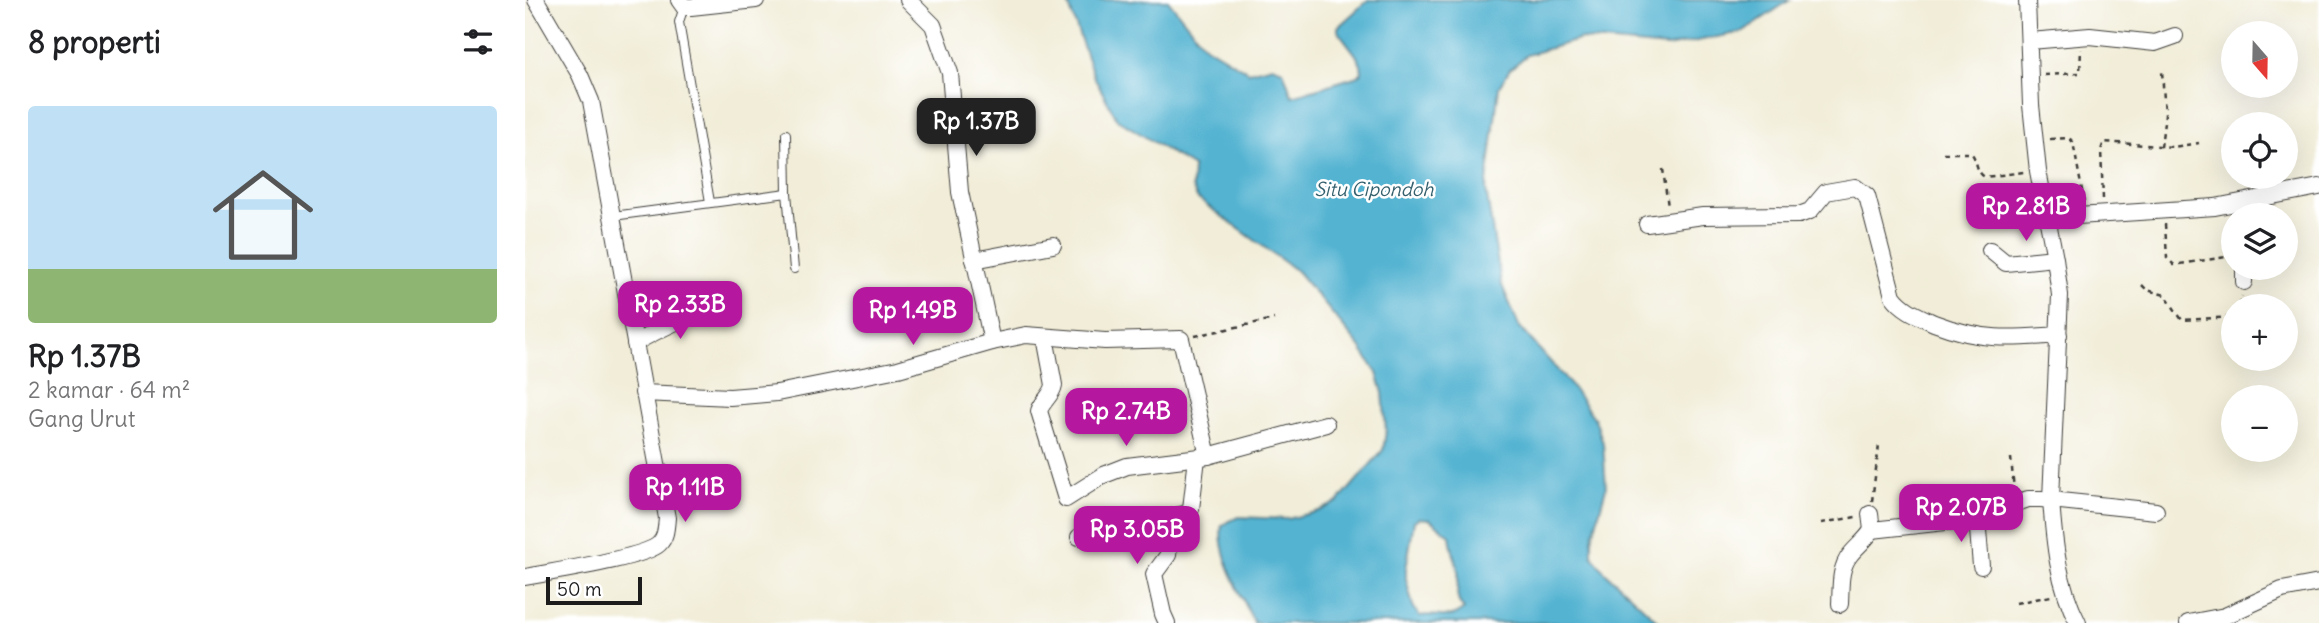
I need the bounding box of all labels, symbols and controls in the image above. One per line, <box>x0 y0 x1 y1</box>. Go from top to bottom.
north arrow <box>2221 21 2298 98</box>
map controls <box>2221 21 2298 462</box>
text: 8 properti <box>28 23 161 61</box>
icon: filters <box>459 23 497 61</box>
pin: Rp 1.37B <box>904 99 1048 158</box>
text: Rp 1.37B <box>933 106 1019 135</box>
button: locate <box>2221 112 2298 189</box>
icon: home <box>200 152 326 278</box>
water label: Situ Cipondoh <box>1315 177 1434 201</box>
pin: Rp 2.81B <box>1954 184 2098 243</box>
text: Rp 2.81B <box>1982 191 2070 220</box>
button: layers <box>2221 203 2298 280</box>
pin: Rp 2.33B <box>608 282 752 341</box>
pin: Rp 1.49B <box>841 288 985 347</box>
text: Rp 2.33B <box>634 289 726 318</box>
button: + <box>2221 294 2298 371</box>
text: Rp 1.49B <box>869 295 957 324</box>
text: Rp 1.37B <box>28 337 141 375</box>
text: 2 kamar · 64 m² <box>28 375 190 404</box>
button: − <box>2221 385 2298 462</box>
pin: Rp 2.74B <box>1054 388 1198 448</box>
text: Rp 2.74B <box>1081 396 1171 425</box>
text: Gang Urut <box>28 404 135 433</box>
pin: Rp 1.11B <box>613 464 757 524</box>
text: Rp 1.11B <box>645 472 725 501</box>
pin: Rp 2.07B <box>1889 484 2033 544</box>
text: Rp 2.07B <box>1915 492 2007 521</box>
pin: Rp 3.05B <box>1065 506 1209 566</box>
text: Rp 3.05B <box>1090 514 1184 543</box>
scale bar <box>546 574 642 606</box>
text: 50 m <box>557 577 602 601</box>

